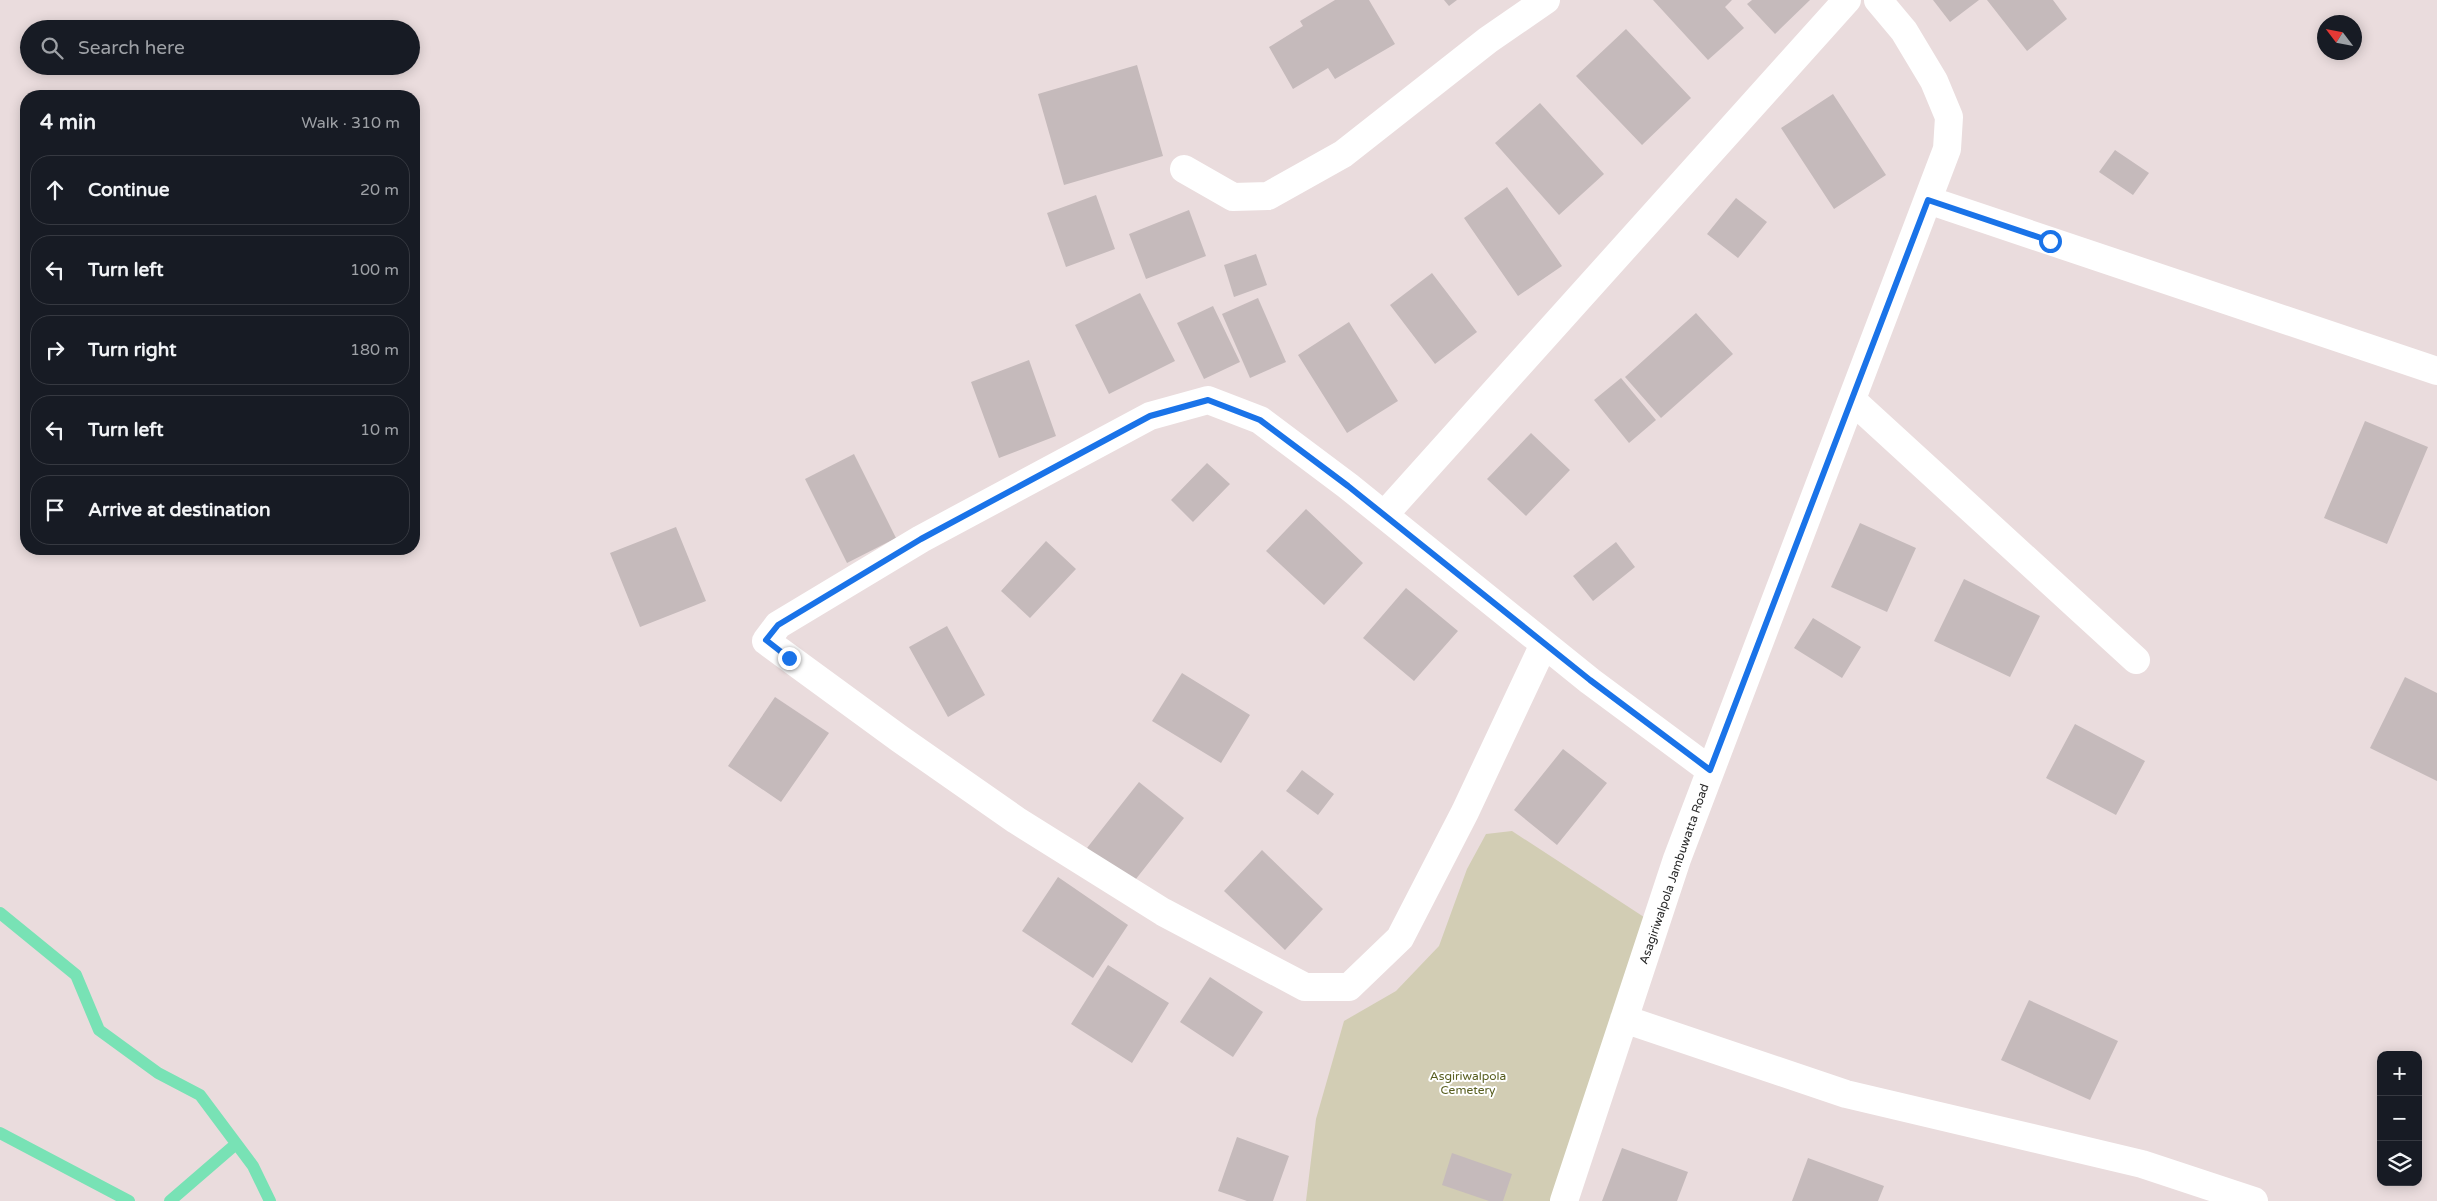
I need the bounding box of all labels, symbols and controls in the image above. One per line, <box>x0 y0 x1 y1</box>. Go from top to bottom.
north arrow <box>2317 15 2362 60</box>
search box <box>20 20 420 75</box>
icon: search <box>38 34 66 62</box>
text: Search here <box>78 37 185 59</box>
text: 4 min <box>40 110 96 135</box>
text: Walk · 310 m <box>301 113 400 133</box>
icon: ahead <box>41 176 69 204</box>
text: Continue <box>88 179 170 201</box>
text: 20 m <box>360 180 399 200</box>
route start <box>2039 230 2062 253</box>
icon: left <box>41 256 69 284</box>
text: Turn left <box>88 259 164 281</box>
text: 100 m <box>350 260 399 280</box>
icon: right <box>41 336 69 364</box>
text: Turn right <box>88 339 176 361</box>
text: 180 m <box>350 340 399 360</box>
icon: left <box>41 416 69 444</box>
text: Turn left <box>88 419 164 441</box>
text: 10 m <box>360 420 399 440</box>
icon: arrive <box>41 496 69 524</box>
text: Arrive at destination <box>88 499 271 521</box>
route end <box>778 647 801 670</box>
street label: Asagiriwalpola Jambuwatta Road <box>1636 782 1712 966</box>
map controls <box>2377 1051 2422 1186</box>
button: + <box>2377 1051 2422 1096</box>
park label: Asgiriwalpola Cemetery <box>1430 1069 1506 1097</box>
button: − <box>2377 1096 2422 1141</box>
button: layers <box>2377 1141 2422 1186</box>

